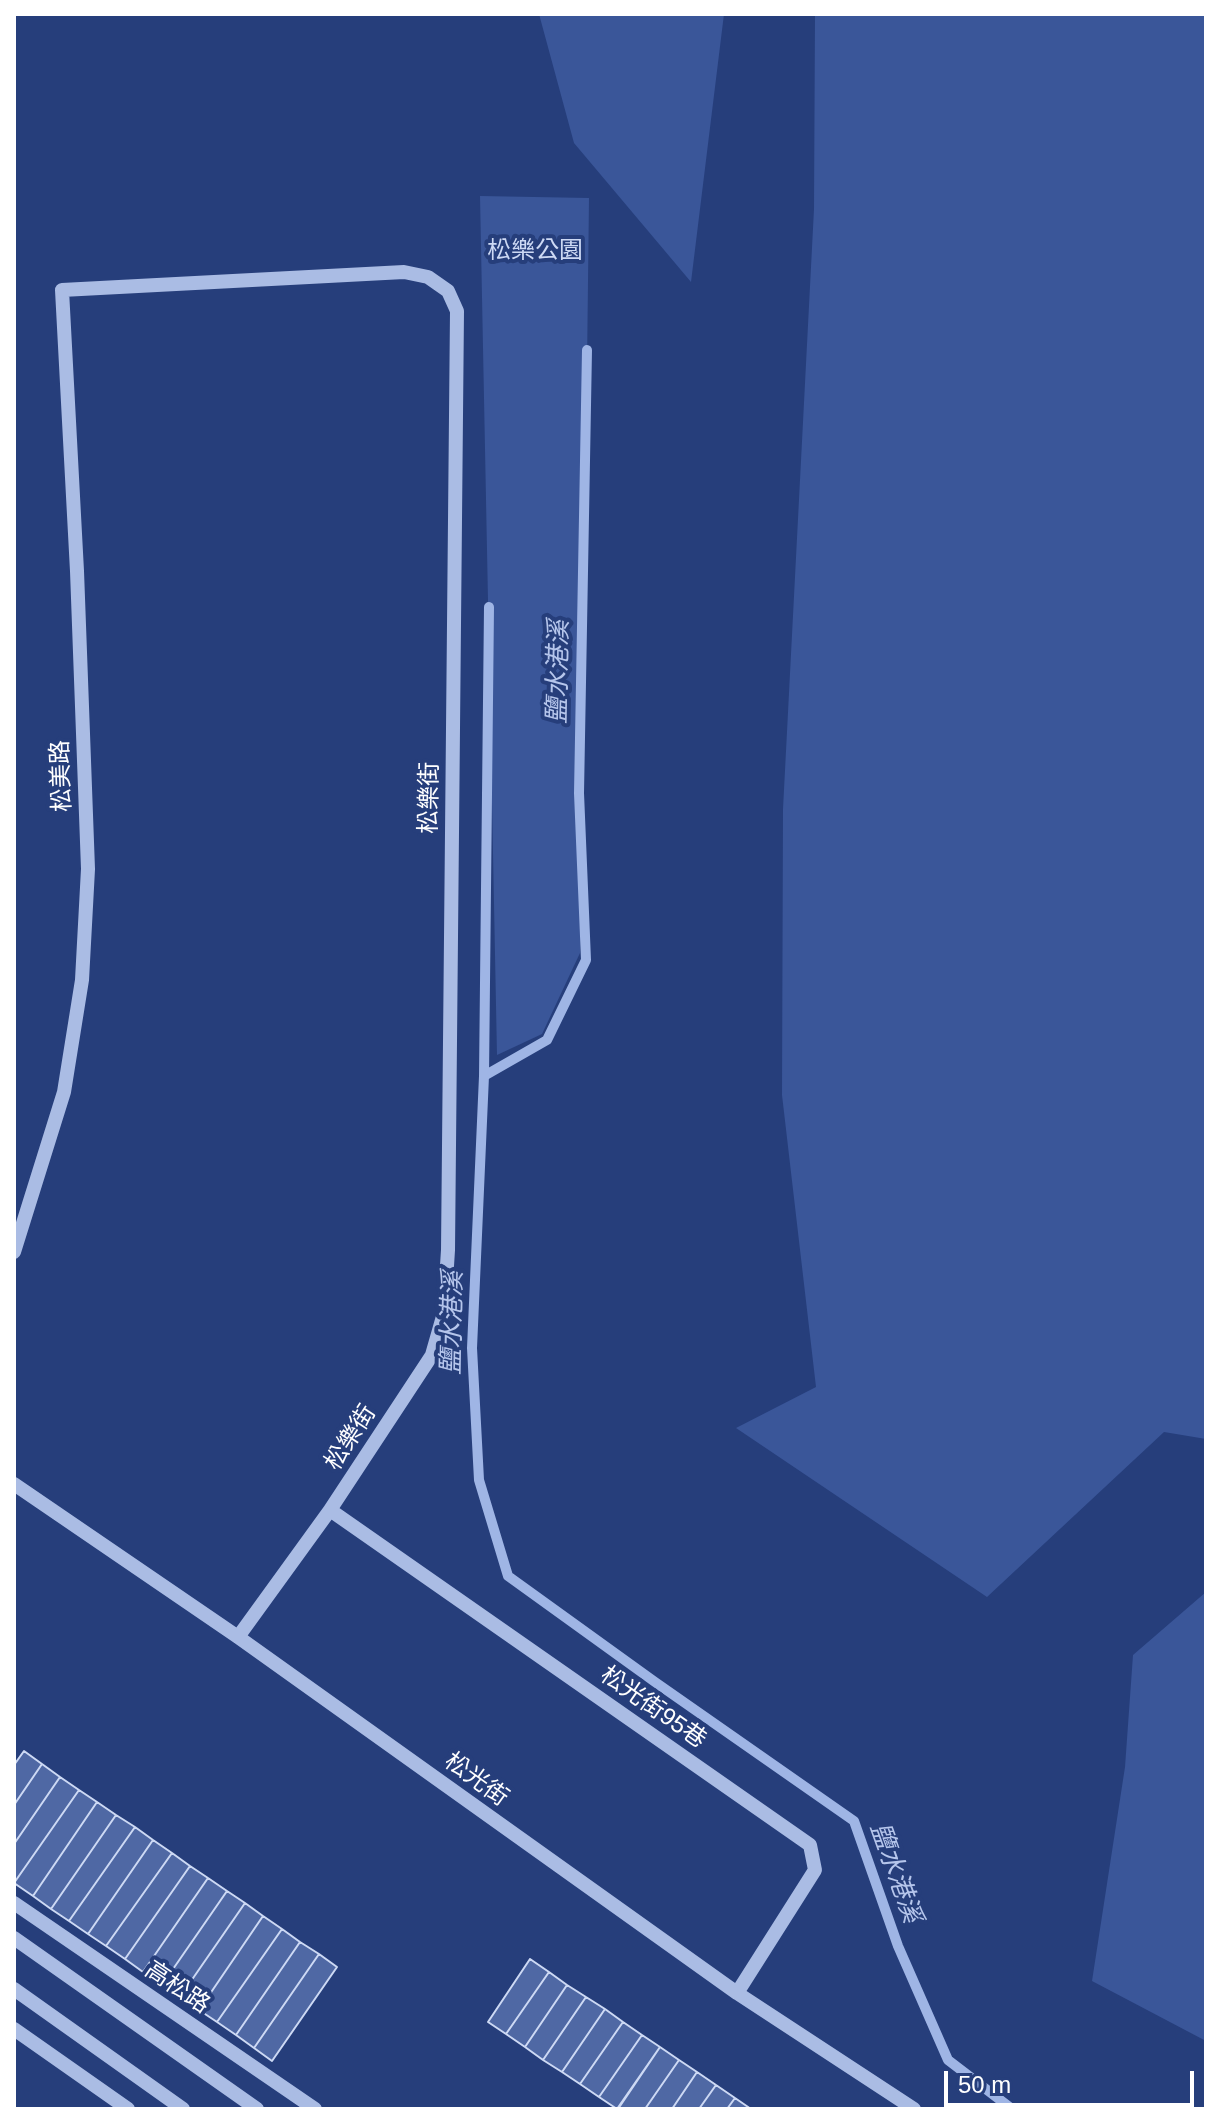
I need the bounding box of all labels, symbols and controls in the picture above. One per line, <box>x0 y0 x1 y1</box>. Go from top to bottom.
park label: 松樂公園 <box>487 237 583 265</box>
water label: 鹽水港溪 <box>542 620 576 724</box>
street label: 松美路 <box>46 740 78 812</box>
street label: 松樂街 <box>415 762 445 834</box>
water label: 鹽水港溪 <box>436 1271 470 1375</box>
street label: 松樂街 <box>319 1400 383 1476</box>
street label: 松光街95巷 <box>594 1661 712 1755</box>
street label: 松光街 <box>438 1747 514 1813</box>
water label: 鹽水港溪 <box>863 1819 927 1927</box>
street label: 高松路 <box>139 1956 215 2020</box>
scale bar <box>948 2055 1198 2105</box>
text: 50 m <box>958 2071 1011 2098</box>

